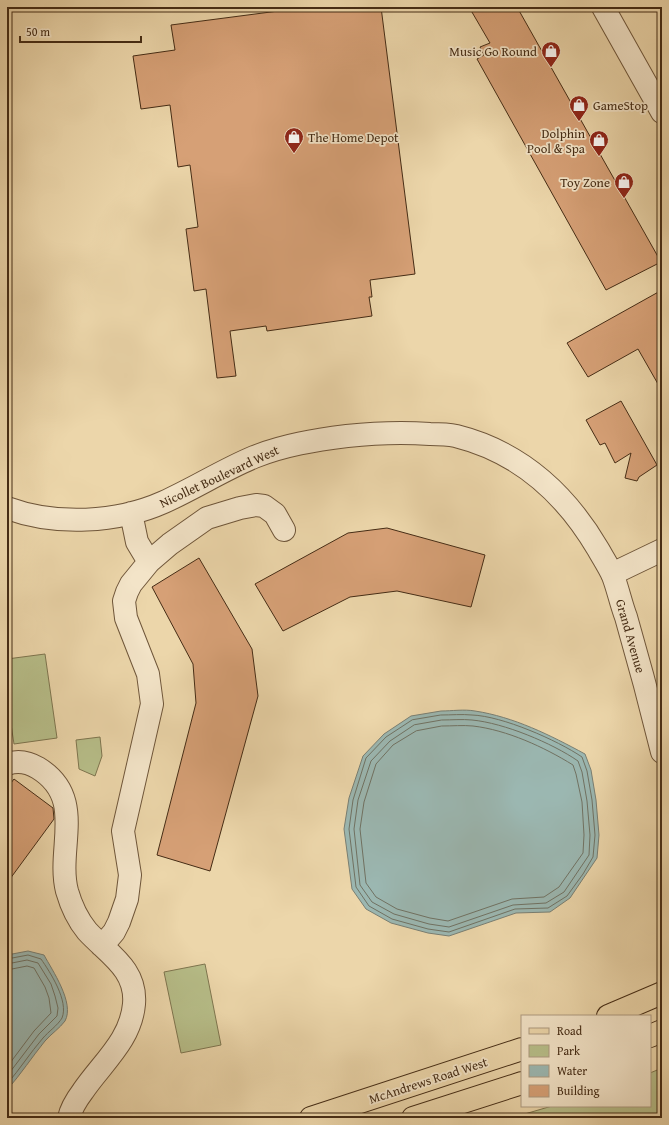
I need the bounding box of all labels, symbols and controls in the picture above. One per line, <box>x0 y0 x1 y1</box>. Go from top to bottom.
scale bar <box>20 18 141 44</box>
text: 50 m <box>26 23 50 40</box>
shop icon: Music Go Round <box>540 40 562 68</box>
place label: Music Go Round <box>449 42 537 61</box>
shop icon: GameStop <box>568 94 590 122</box>
place label: GameStop <box>593 96 648 115</box>
place label: Dolphin Pool & Spa <box>527 124 586 158</box>
shop icon: The Home Depot <box>283 126 305 154</box>
place label: The Home Depot <box>308 128 399 147</box>
shop icon: Dolphin Pool & Spa <box>588 129 610 157</box>
shop icon: Toy Zone <box>613 171 635 199</box>
place label: Toy Zone <box>560 173 610 192</box>
street label: Nicollet Boulevard West <box>156 440 282 513</box>
street label: Grand Avenue <box>611 597 650 675</box>
legend <box>521 1015 651 1107</box>
text: Road <box>557 1022 583 1039</box>
text: Park <box>557 1042 581 1059</box>
street label: McAndrews Road West <box>366 1052 490 1109</box>
text: Water <box>557 1062 587 1079</box>
text: Building <box>557 1082 600 1099</box>

